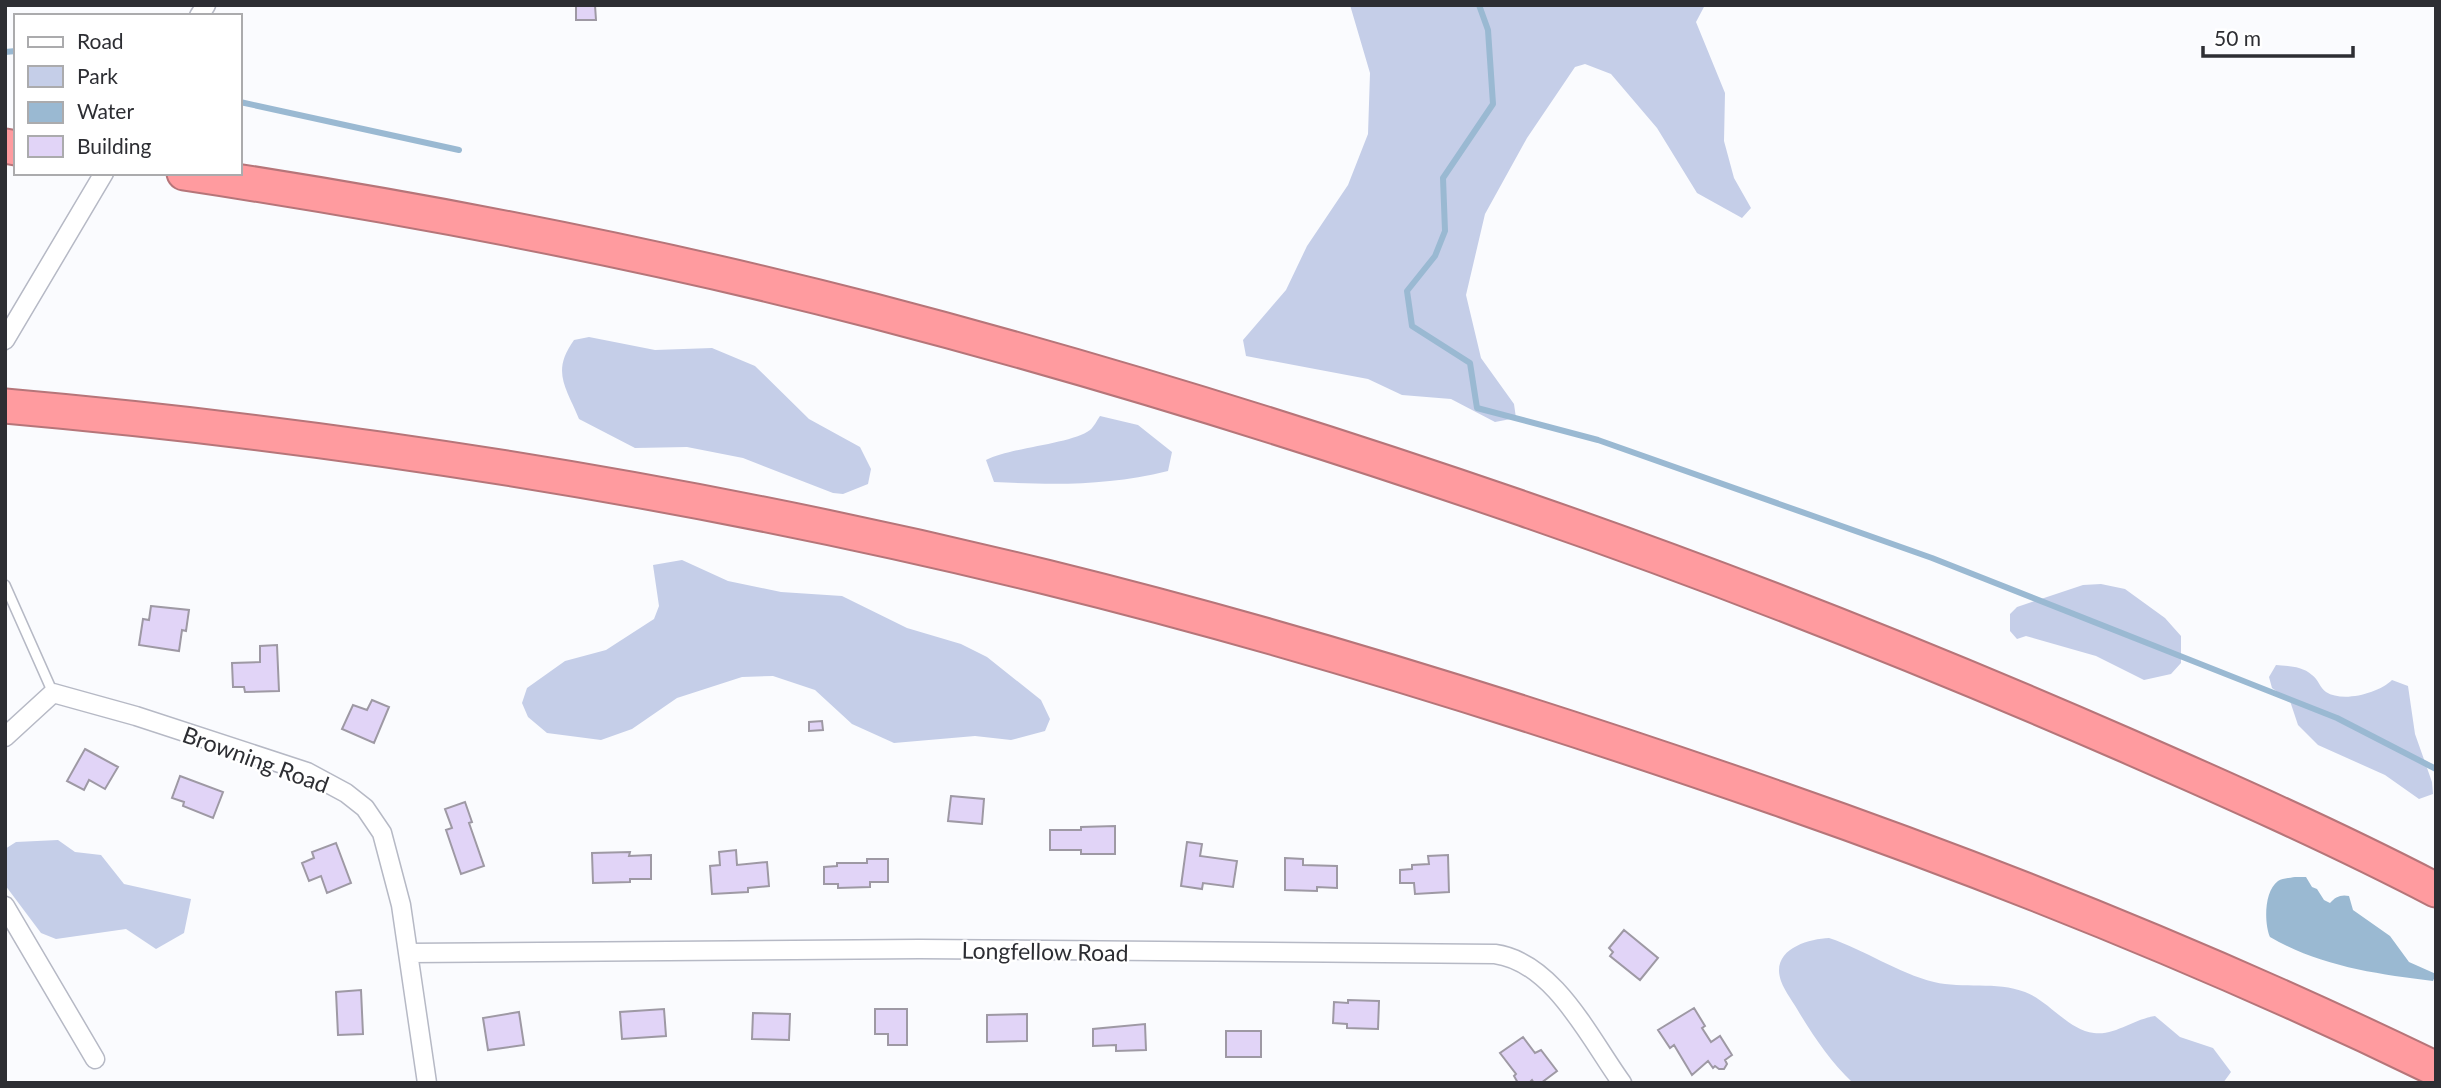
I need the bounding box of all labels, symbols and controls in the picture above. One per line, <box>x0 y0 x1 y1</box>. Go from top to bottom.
legend <box>14 14 242 175</box>
scale bar <box>2203 14 2354 58</box>
text: 50 m <box>2214 25 2261 50</box>
text: Road <box>77 28 124 53</box>
text: Park <box>77 63 118 88</box>
text: Water <box>77 98 134 123</box>
text: Building <box>77 133 152 158</box>
street label: Browning Road <box>179 720 333 798</box>
street label: Longfellow Road <box>961 936 1129 966</box>

